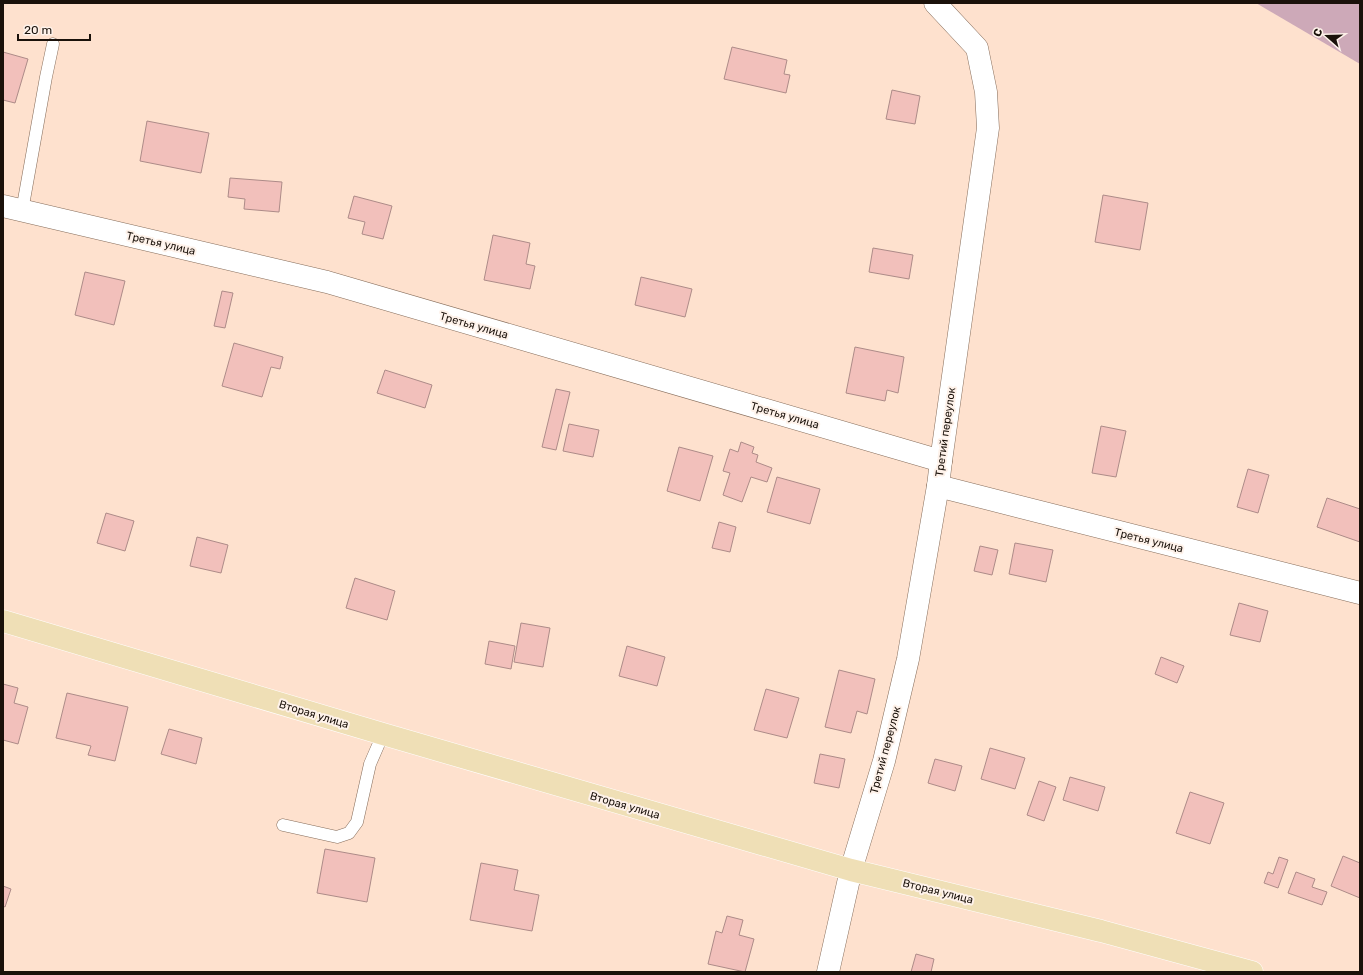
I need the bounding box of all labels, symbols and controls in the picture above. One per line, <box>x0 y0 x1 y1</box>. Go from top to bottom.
scale bar <box>18 16 90 42</box>
north arrow <box>1307 16 1347 56</box>
text: 20 m <box>24 23 52 37</box>
text: С <box>1311 27 1326 39</box>
street label: Третья улица <box>125 229 197 258</box>
street label: Третья улица <box>438 310 510 341</box>
street label: Третий переулок <box>933 386 958 478</box>
street label: Третья улица <box>749 400 821 431</box>
street label: Третья улица <box>1113 526 1185 555</box>
street label: Вторая улица <box>277 698 350 731</box>
street label: Третий переулок <box>868 705 903 795</box>
street label: Вторая улица <box>588 789 661 822</box>
street label: Вторая улица <box>901 876 975 907</box>

